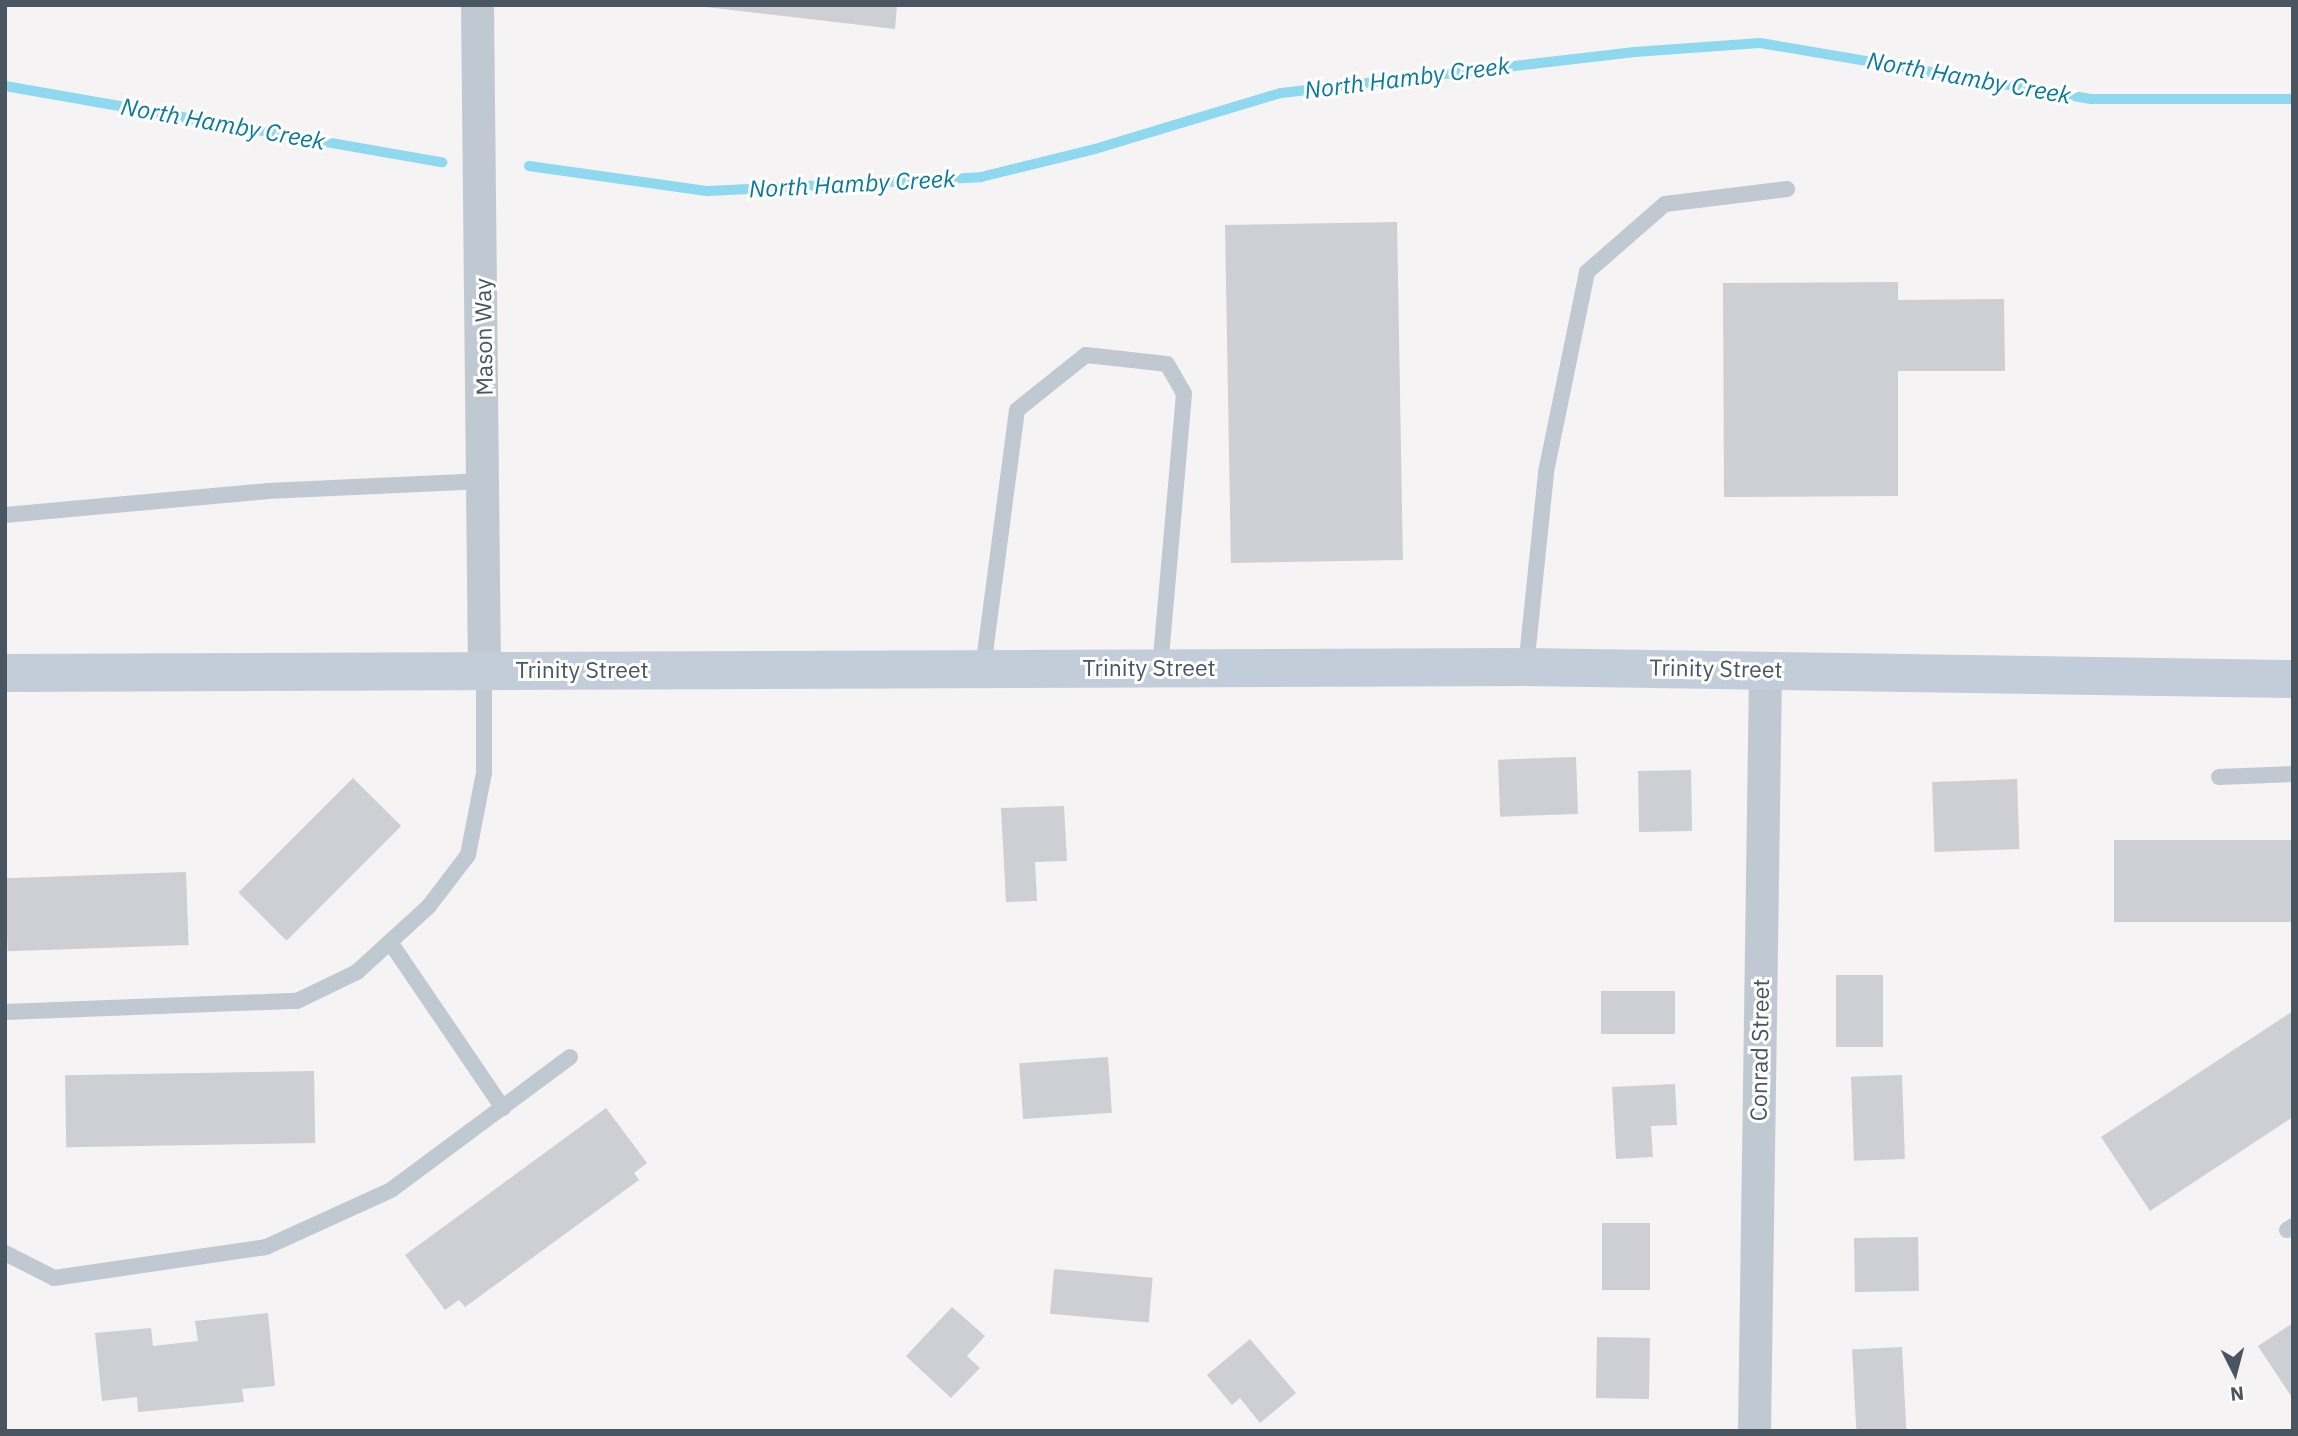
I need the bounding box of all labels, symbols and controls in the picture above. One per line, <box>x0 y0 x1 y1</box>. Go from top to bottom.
water label: North Hamby Creek <box>1865 46 2073 110</box>
water label: North Hamby Creek <box>1303 51 1511 105</box>
water label: North Hamby Creek <box>119 92 327 156</box>
water label: North Hamby Creek <box>748 164 956 204</box>
street label: Mason Way <box>468 278 498 396</box>
street label: Trinity Street <box>1082 653 1216 681</box>
street label: Trinity Street <box>1649 653 1783 683</box>
street label: Trinity Street <box>515 655 649 683</box>
street label: Conrad Street <box>1744 978 1774 1122</box>
north arrow <box>2200 1338 2270 1408</box>
text: N <box>2229 1381 2245 1407</box>

